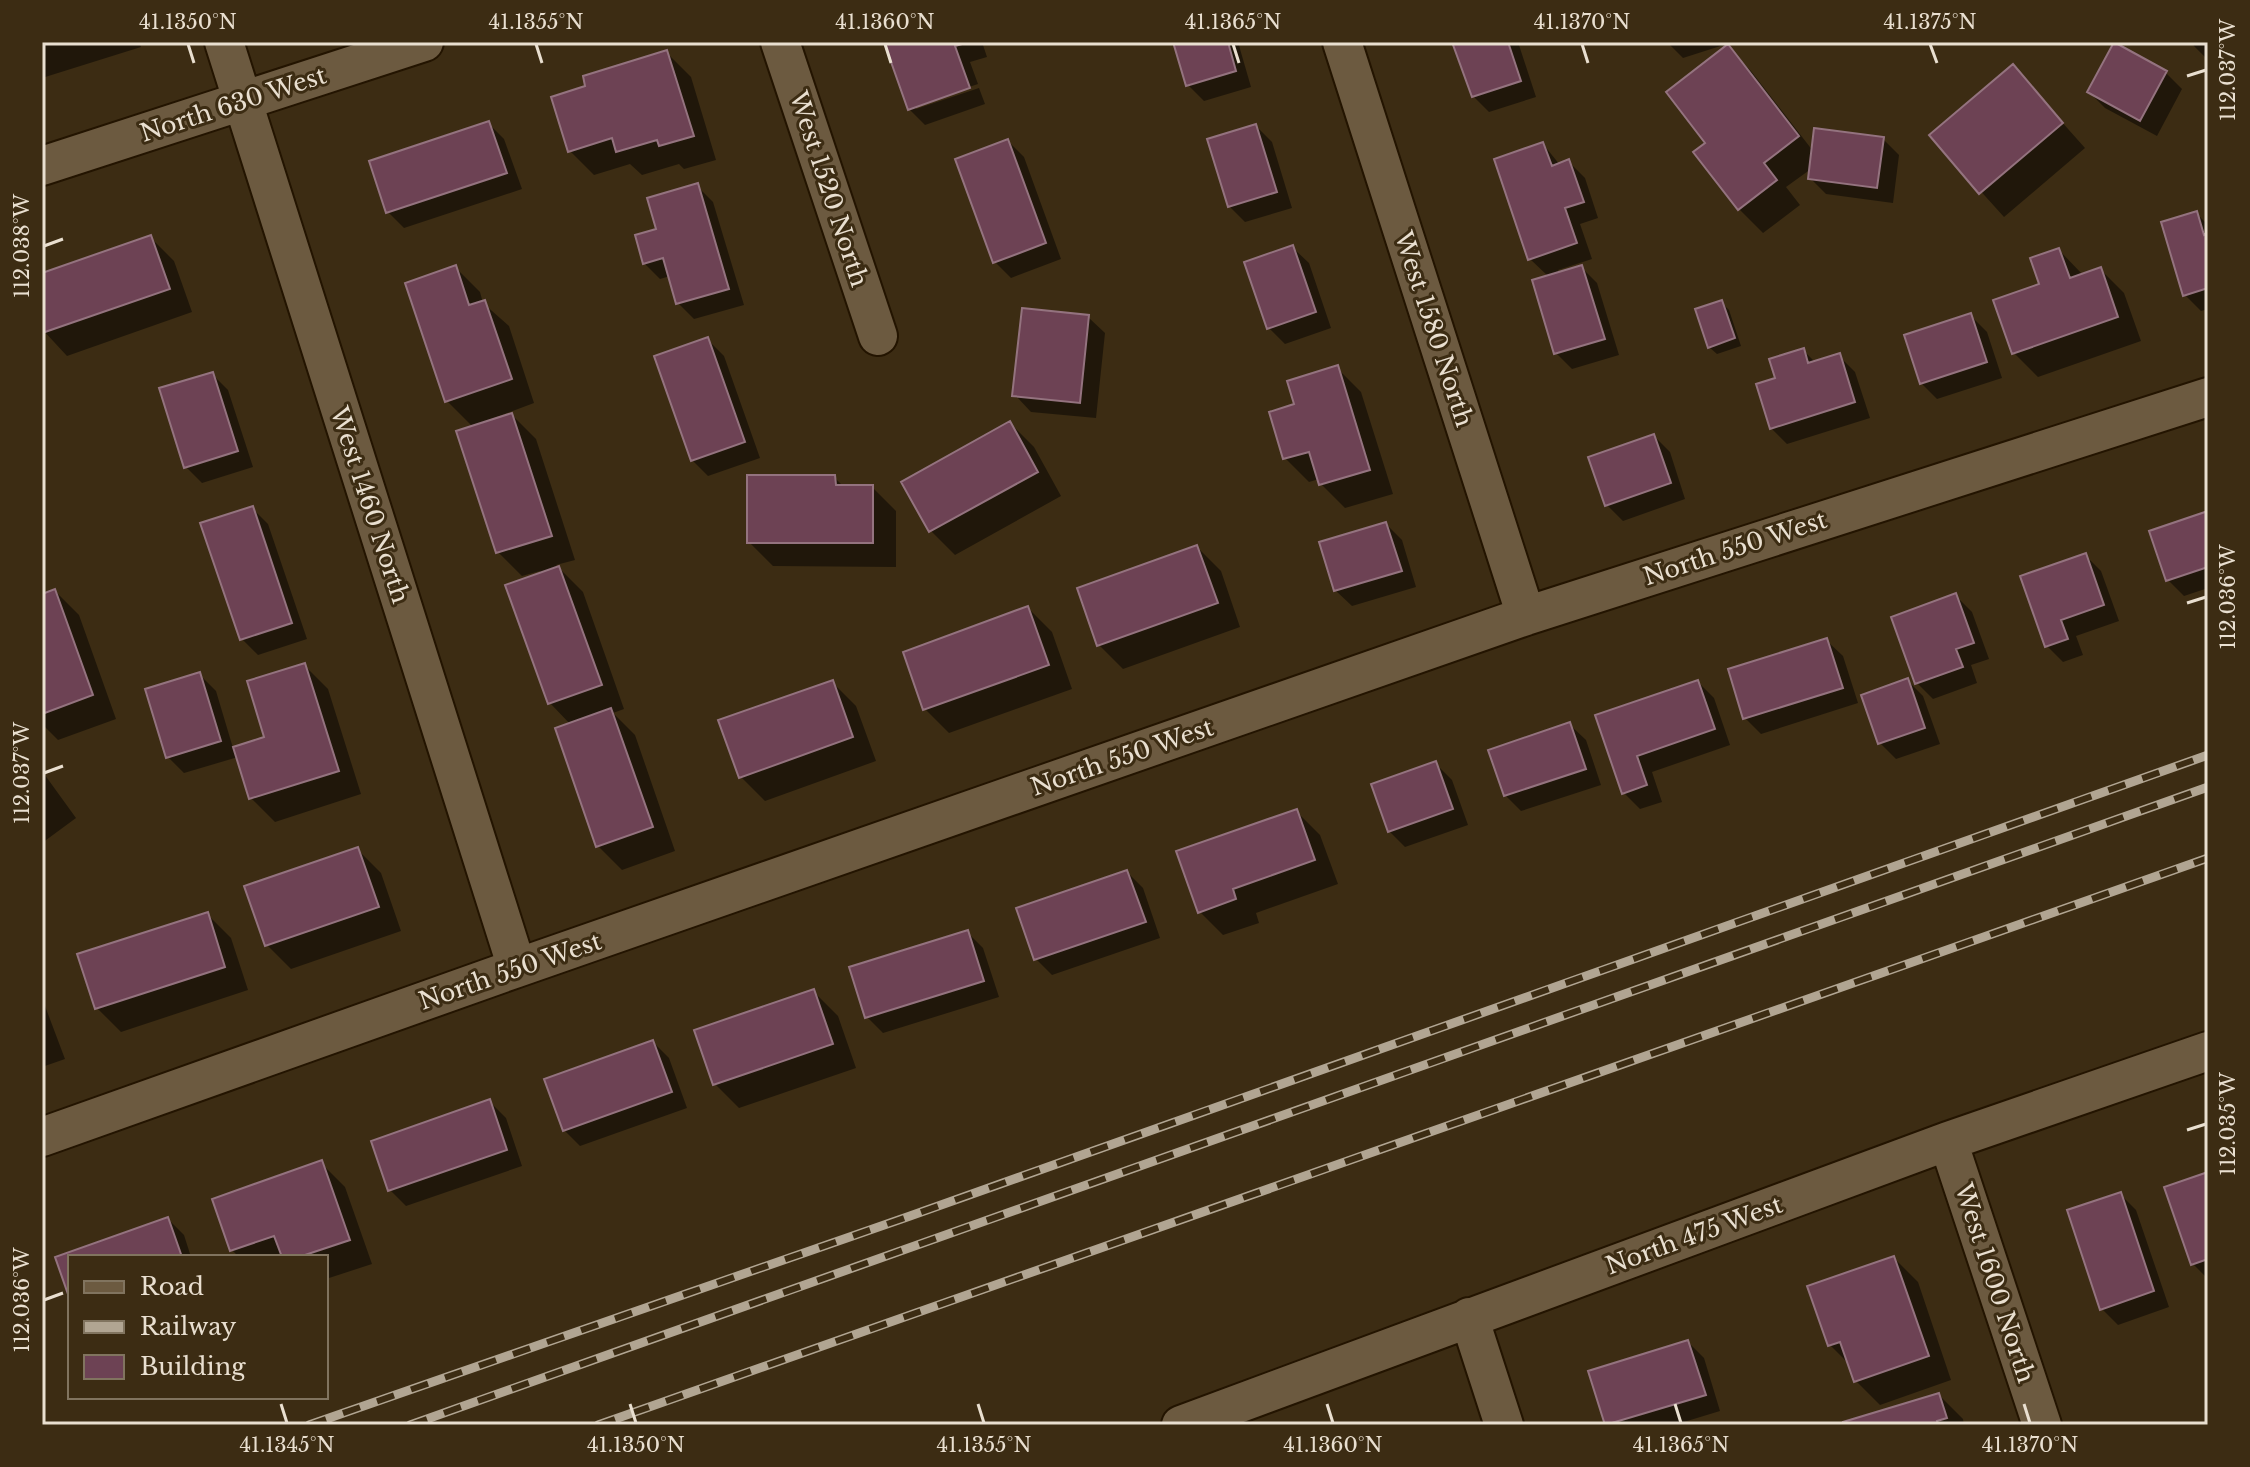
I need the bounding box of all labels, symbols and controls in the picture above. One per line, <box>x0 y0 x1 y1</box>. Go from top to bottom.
text: 41.1350°N <box>139 10 237 34</box>
text: 41.1355°N <box>489 10 583 34</box>
text: 41.1360°N <box>835 10 935 34</box>
text: 41.1365°N <box>1185 10 1281 34</box>
text: 41.1370°N <box>1534 10 1630 34</box>
text: 41.1375°N <box>1883 10 1977 34</box>
text: 112.037°W <box>2216 18 2240 121</box>
street label: North 630 West <box>136 60 330 148</box>
street label: West 1520 North <box>783 87 874 290</box>
text: 112.038°W <box>10 193 34 298</box>
street label: West 1580 North <box>1388 227 1479 430</box>
street label: West 1460 North <box>324 402 415 607</box>
street label: North 550 West <box>1640 505 1830 591</box>
text: 112.036°W <box>2216 544 2240 649</box>
street label: North 550 West <box>1027 712 1217 802</box>
text: 112.037°W <box>10 721 34 824</box>
street label: North 550 West <box>415 926 605 1016</box>
text: 112.035°W <box>2216 1072 2240 1176</box>
street label: West 1600 North <box>1949 1179 2041 1386</box>
street label: North 475 West <box>1602 1190 1786 1280</box>
text: 112.036°W <box>10 1247 34 1352</box>
legend <box>68 1255 328 1399</box>
text: Road <box>140 1272 204 1301</box>
text: Railway <box>140 1312 237 1341</box>
text: Building <box>140 1352 246 1381</box>
text: 41.1345°N <box>239 1433 335 1457</box>
text: 41.1350°N <box>587 1433 685 1457</box>
text: 41.1355°N <box>937 1433 1031 1457</box>
text: 41.1360°N <box>1283 1433 1383 1457</box>
text: 41.1365°N <box>1633 1433 1729 1457</box>
text: 41.1370°N <box>1982 1433 2078 1457</box>

